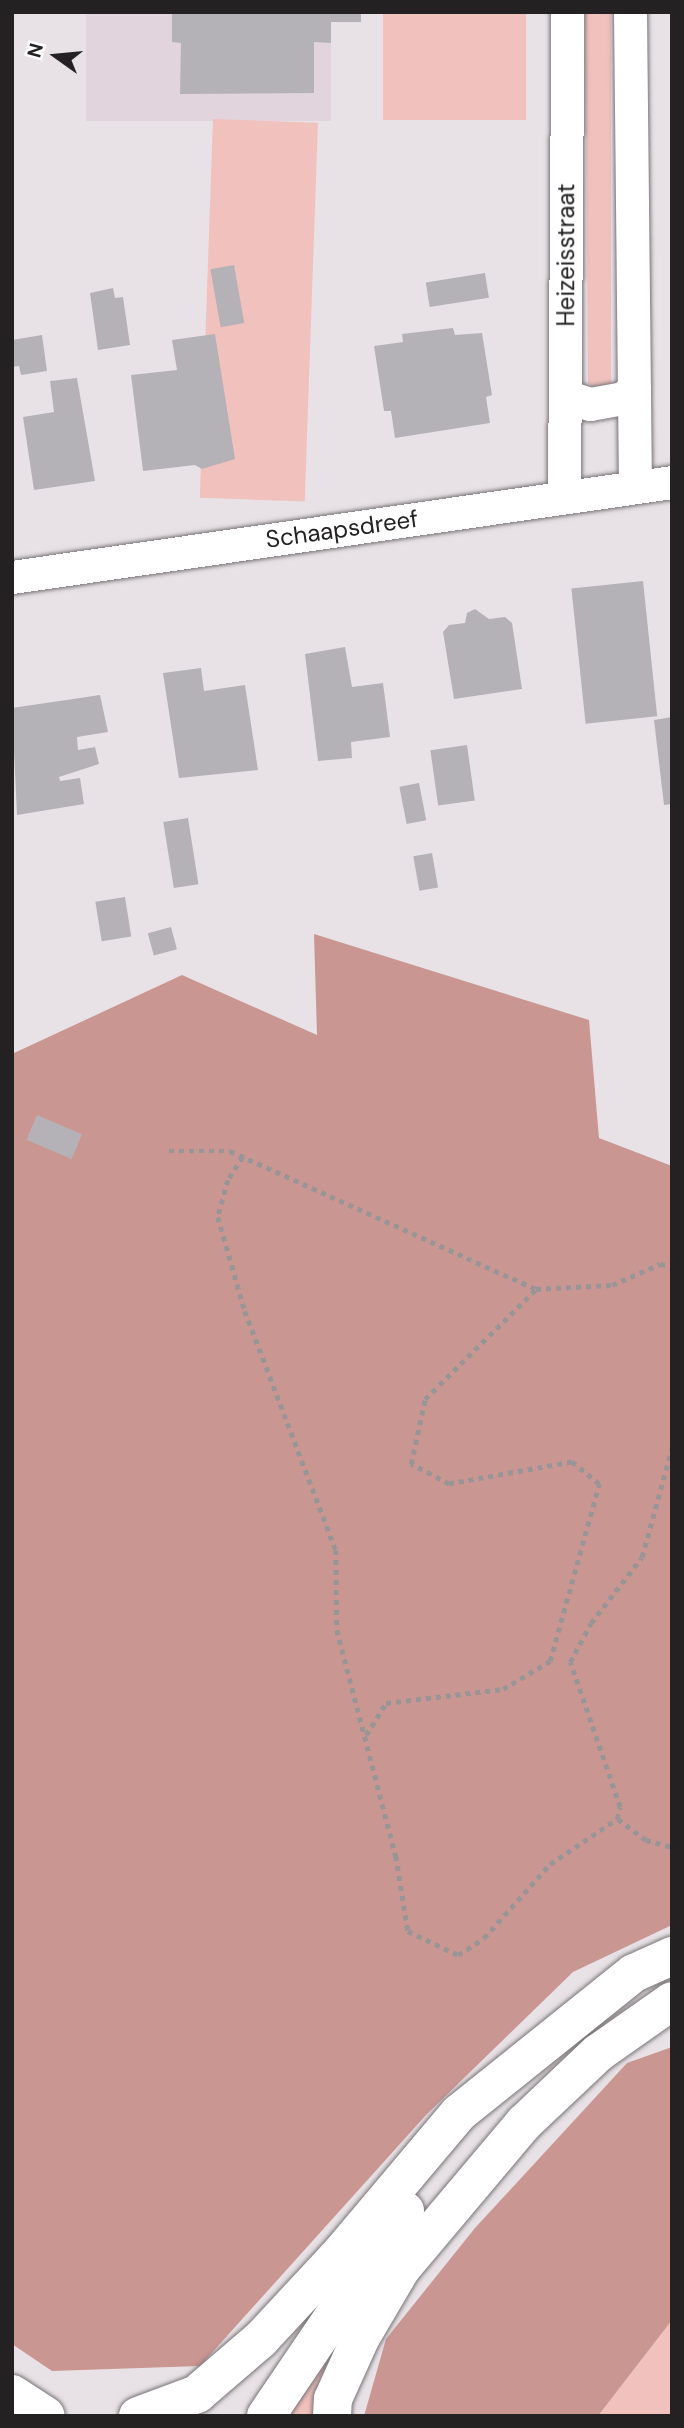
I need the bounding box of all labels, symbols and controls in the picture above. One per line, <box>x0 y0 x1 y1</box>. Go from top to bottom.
north arrow <box>21 21 91 91</box>
text: N <box>21 41 49 60</box>
street label: Heizeisstraat <box>552 183 580 327</box>
street label: Schaapsdreef <box>264 504 420 554</box>

